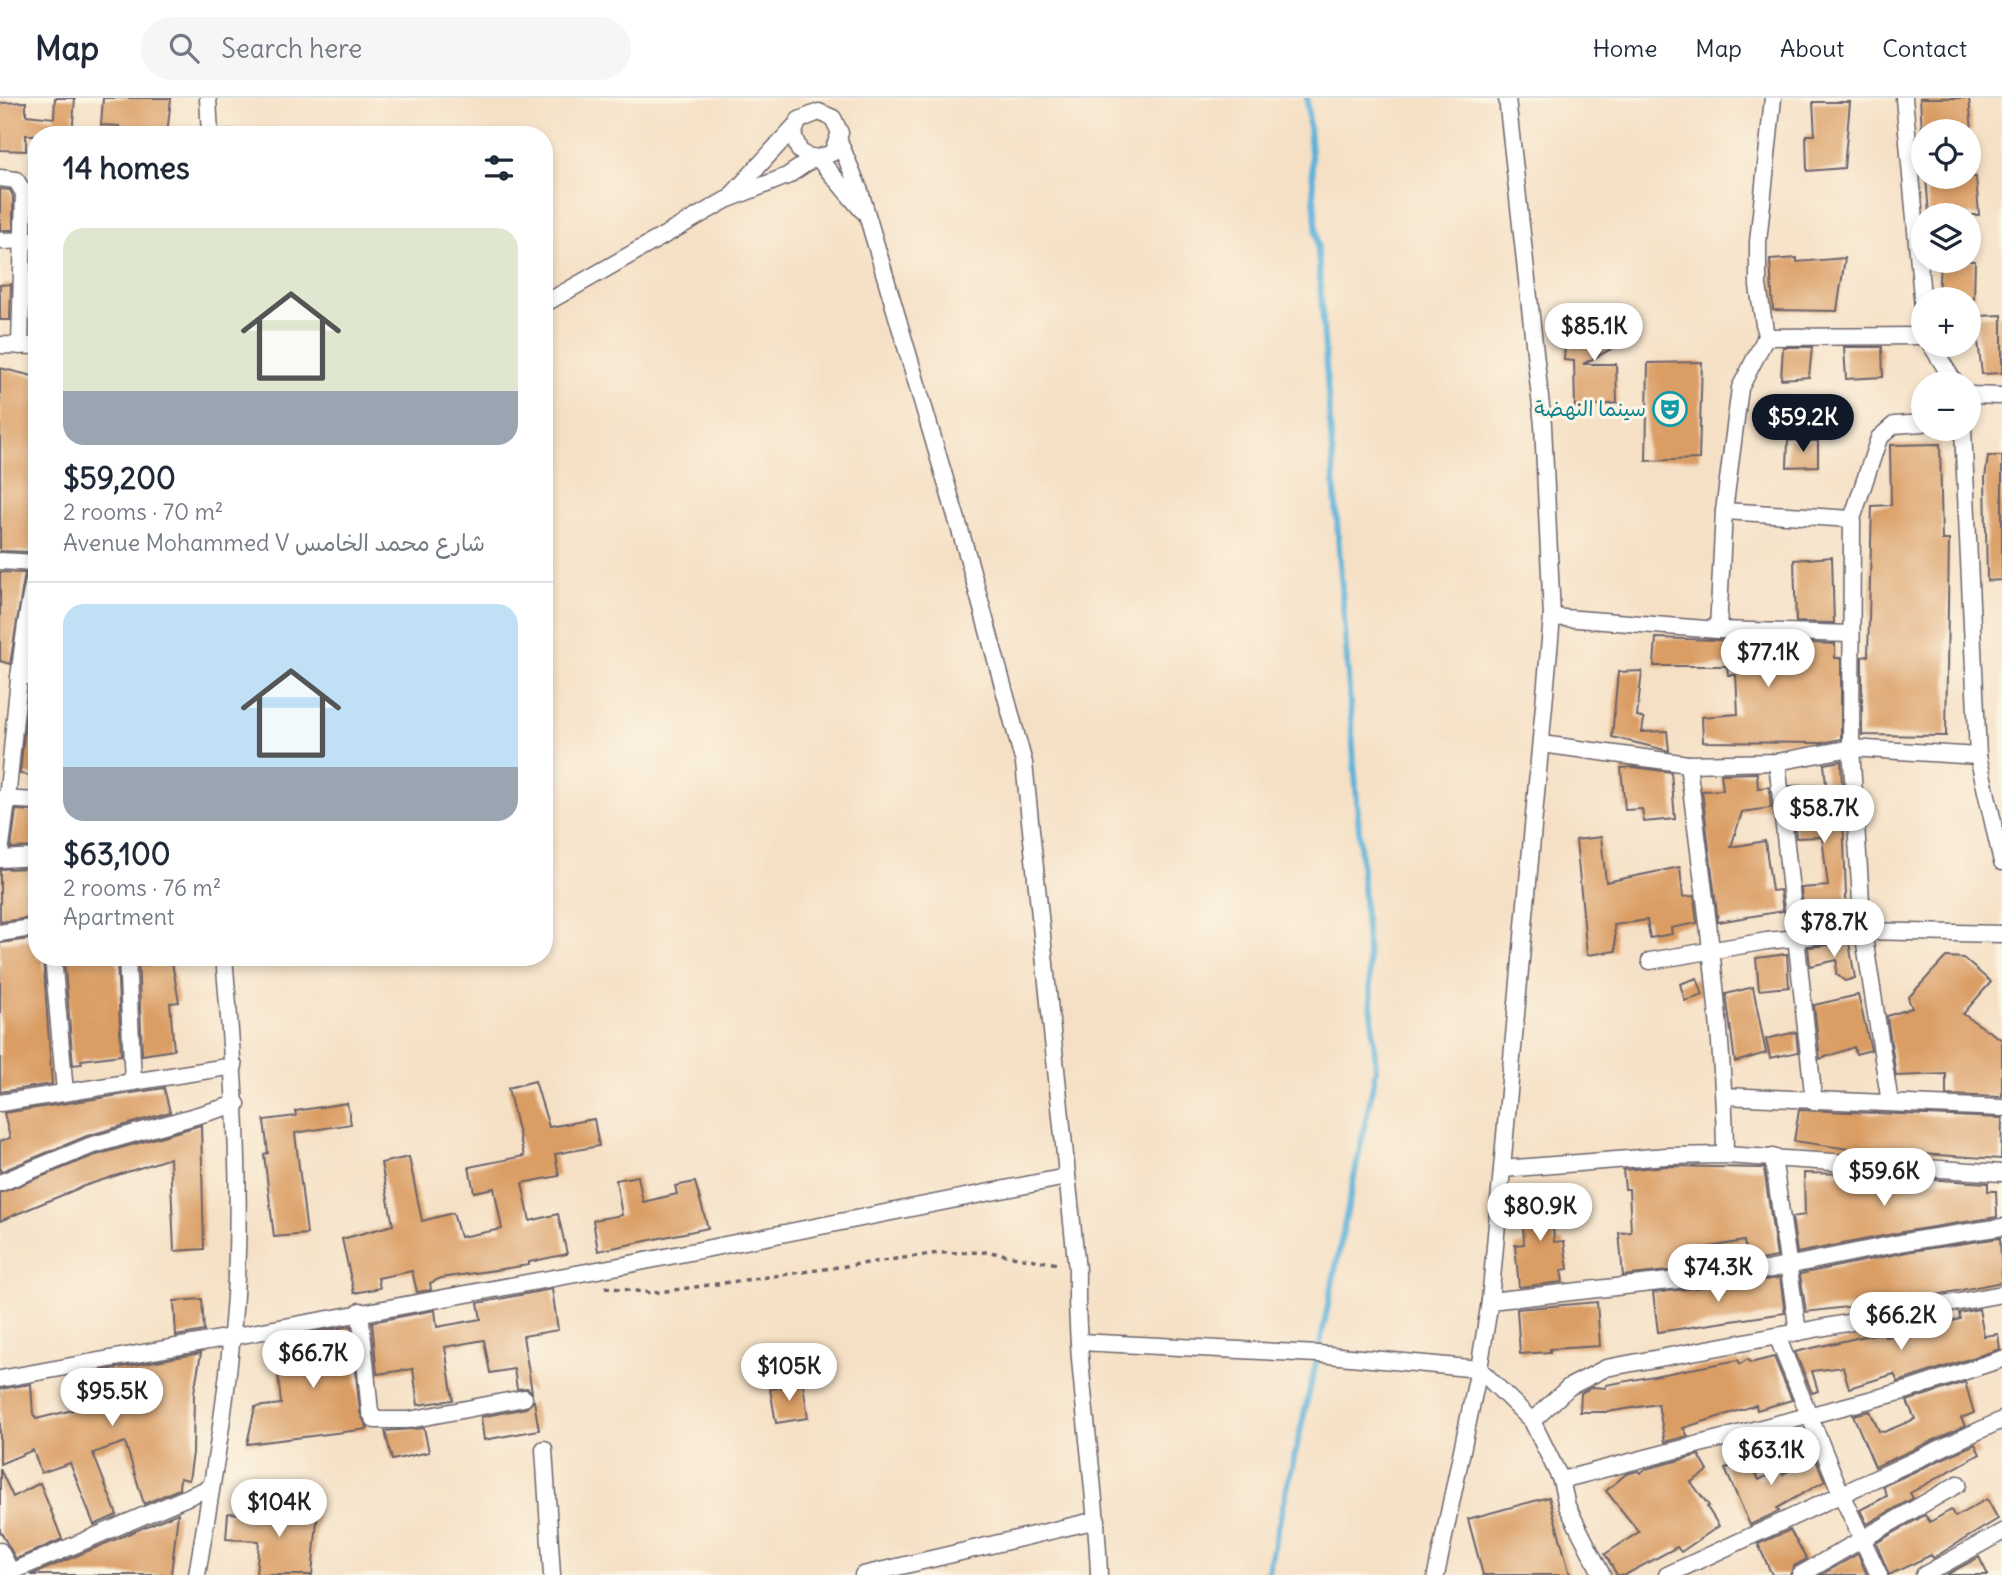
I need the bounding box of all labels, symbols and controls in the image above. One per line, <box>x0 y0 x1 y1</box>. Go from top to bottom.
search box <box>141 17 631 80</box>
text: Map <box>35 27 99 69</box>
icon: search <box>165 29 203 67</box>
text: Search here <box>221 32 362 65</box>
text: Home <box>1593 33 1657 63</box>
text: Map <box>1695 33 1742 63</box>
text: About <box>1780 33 1844 63</box>
text: Contact <box>1882 33 1967 63</box>
map controls <box>1911 119 1981 441</box>
button: locate <box>1911 119 1981 189</box>
text: 14 homes <box>63 149 190 187</box>
icon: filters <box>480 149 518 187</box>
button: layers <box>1911 203 1981 273</box>
icon: home <box>228 273 354 399</box>
button: + <box>1911 287 1981 357</box>
pin: $85.1K <box>1537 303 1651 363</box>
text: $85.1K <box>1561 311 1627 340</box>
button: − <box>1911 371 1981 441</box>
theatre icon: سينما النهضة <box>1651 390 1689 428</box>
pin: $59.2K <box>1746 394 1860 454</box>
place label: سينما النهضة <box>1534 395 1646 422</box>
text: $59.2K <box>1768 402 1838 431</box>
text: $59,200 <box>63 459 176 497</box>
text: 2 rooms · 70 m² <box>63 497 223 526</box>
text: Avenue Mohammed V شارع محمد الخامس <box>63 528 485 557</box>
pin: $77.1K <box>1711 630 1825 689</box>
text: $77.1K <box>1737 637 1799 666</box>
icon: home <box>228 650 354 776</box>
pin: $58.7K <box>1767 786 1881 845</box>
text: $58.7K <box>1789 793 1859 822</box>
text: $63,100 <box>63 835 170 873</box>
text: 2 rooms · 76 m² <box>63 873 221 902</box>
pin: $78.7K <box>1777 900 1891 959</box>
text: Apartment <box>63 902 175 931</box>
text: $78.7K <box>1800 907 1868 936</box>
pin: $59.6K <box>1827 1148 1941 1208</box>
text: $59.6K <box>1849 1156 1919 1185</box>
pin: $80.9K <box>1483 1184 1597 1243</box>
text: $80.9K <box>1503 1191 1577 1220</box>
pin: $74.3K <box>1661 1244 1775 1304</box>
text: $74.3K <box>1684 1252 1752 1281</box>
pin: $66.2K <box>1844 1292 1958 1352</box>
text: $66.2K <box>1866 1300 1936 1329</box>
pin: $66.7K <box>256 1330 370 1390</box>
text: $66.7K <box>278 1338 348 1367</box>
pin: $105K <box>740 1344 838 1403</box>
text: $105K <box>757 1351 821 1380</box>
pin: $95.5K <box>55 1368 169 1428</box>
text: $95.5K <box>76 1376 148 1405</box>
pin: $63.1K <box>1714 1428 1828 1487</box>
text: $63.1K <box>1738 1435 1804 1464</box>
pin: $104K <box>230 1480 328 1539</box>
text: $104K <box>247 1487 311 1516</box>

